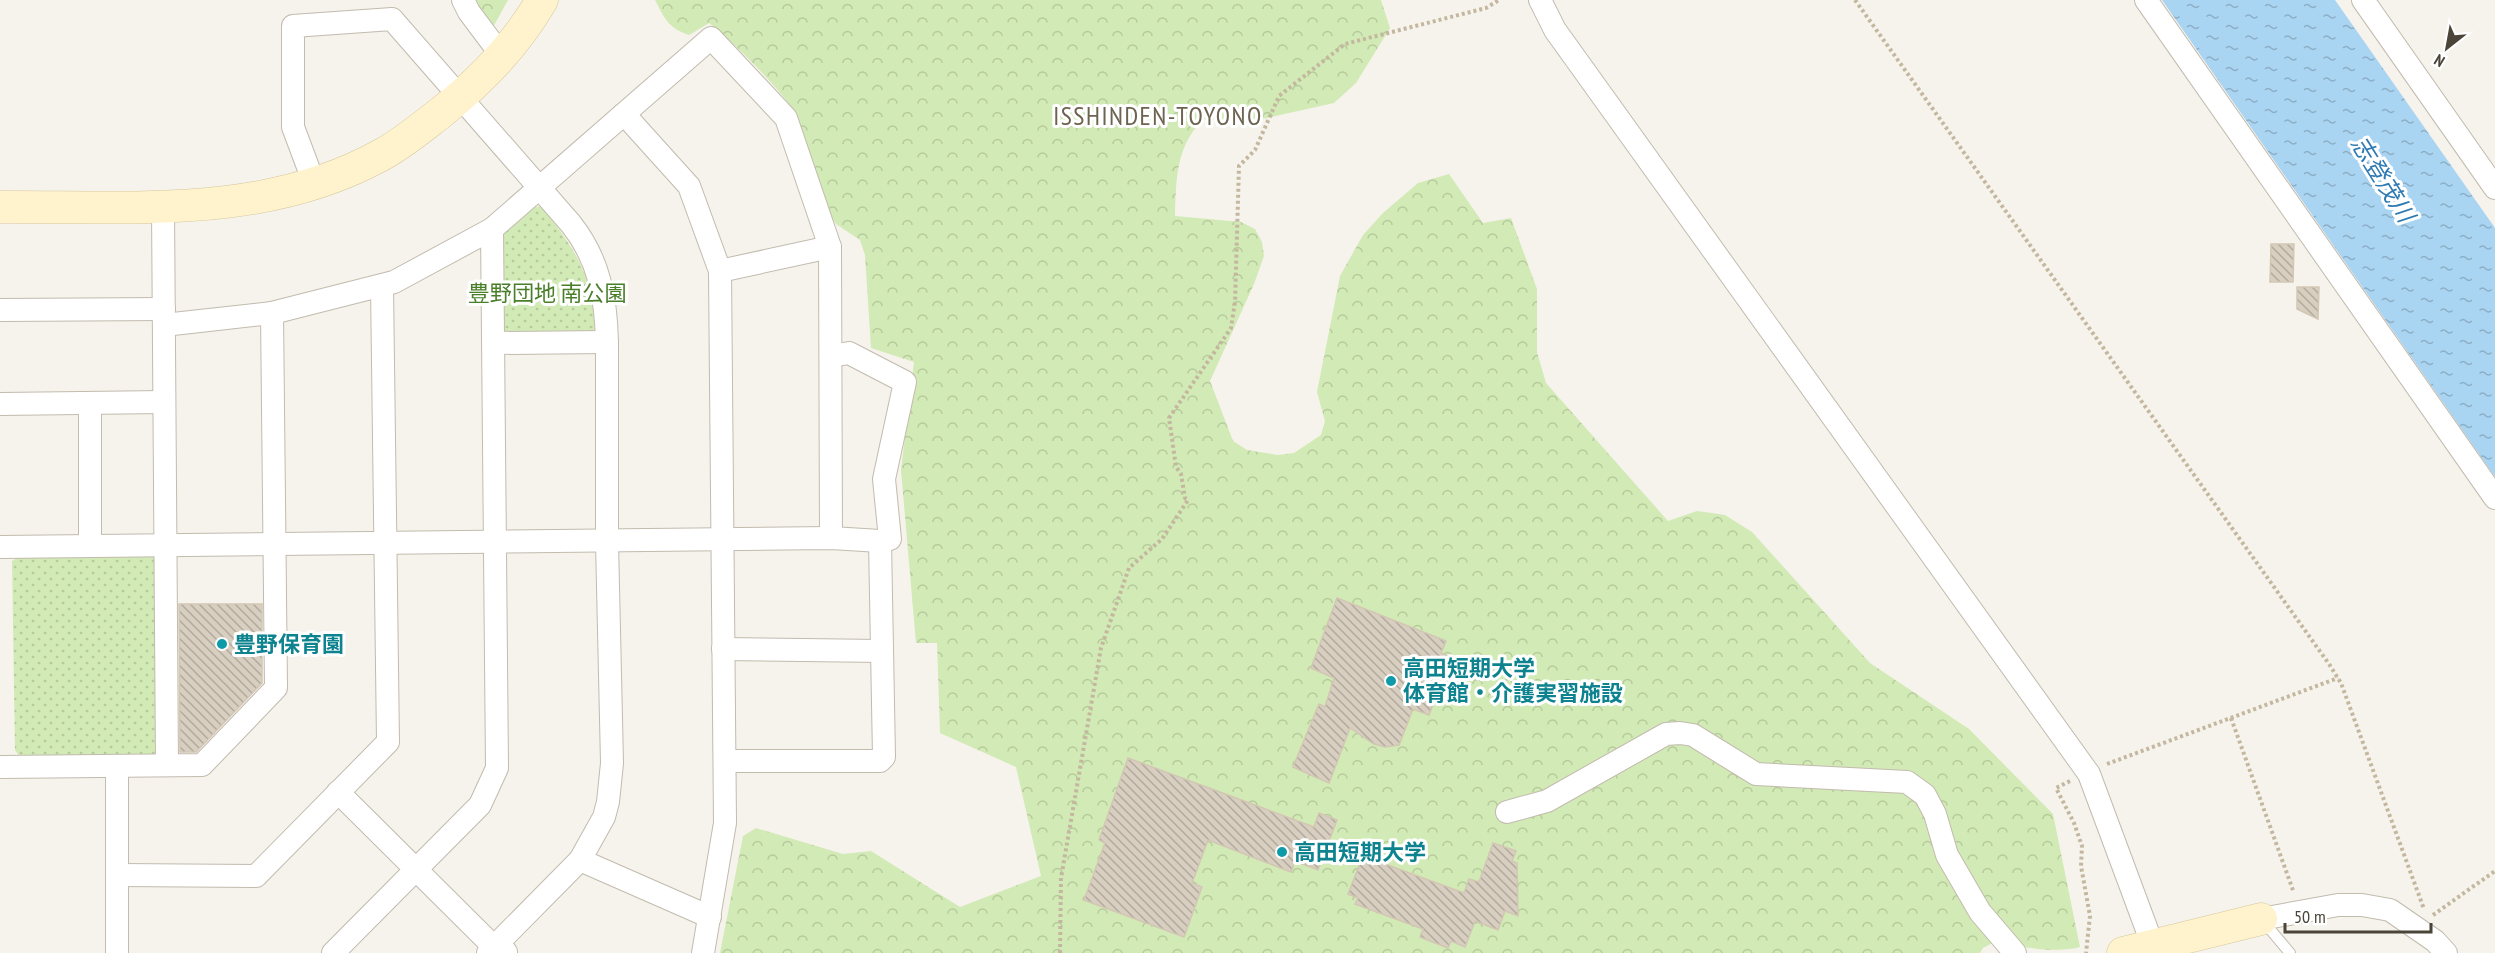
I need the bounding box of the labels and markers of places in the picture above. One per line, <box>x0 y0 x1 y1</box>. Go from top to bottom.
place label: 豊野保育園 <box>234 630 344 658</box>
marker: 豊野保育園 <box>215 637 229 651</box>
place label: 高田短期大学 体育館・介護実習施設 <box>1403 654 1623 707</box>
marker: 高田短期大学 体育館・介護実習施設 <box>1384 674 1398 688</box>
place label: 高田短期大学 <box>1294 838 1426 866</box>
marker: 高田短期大学 <box>1275 845 1289 859</box>

